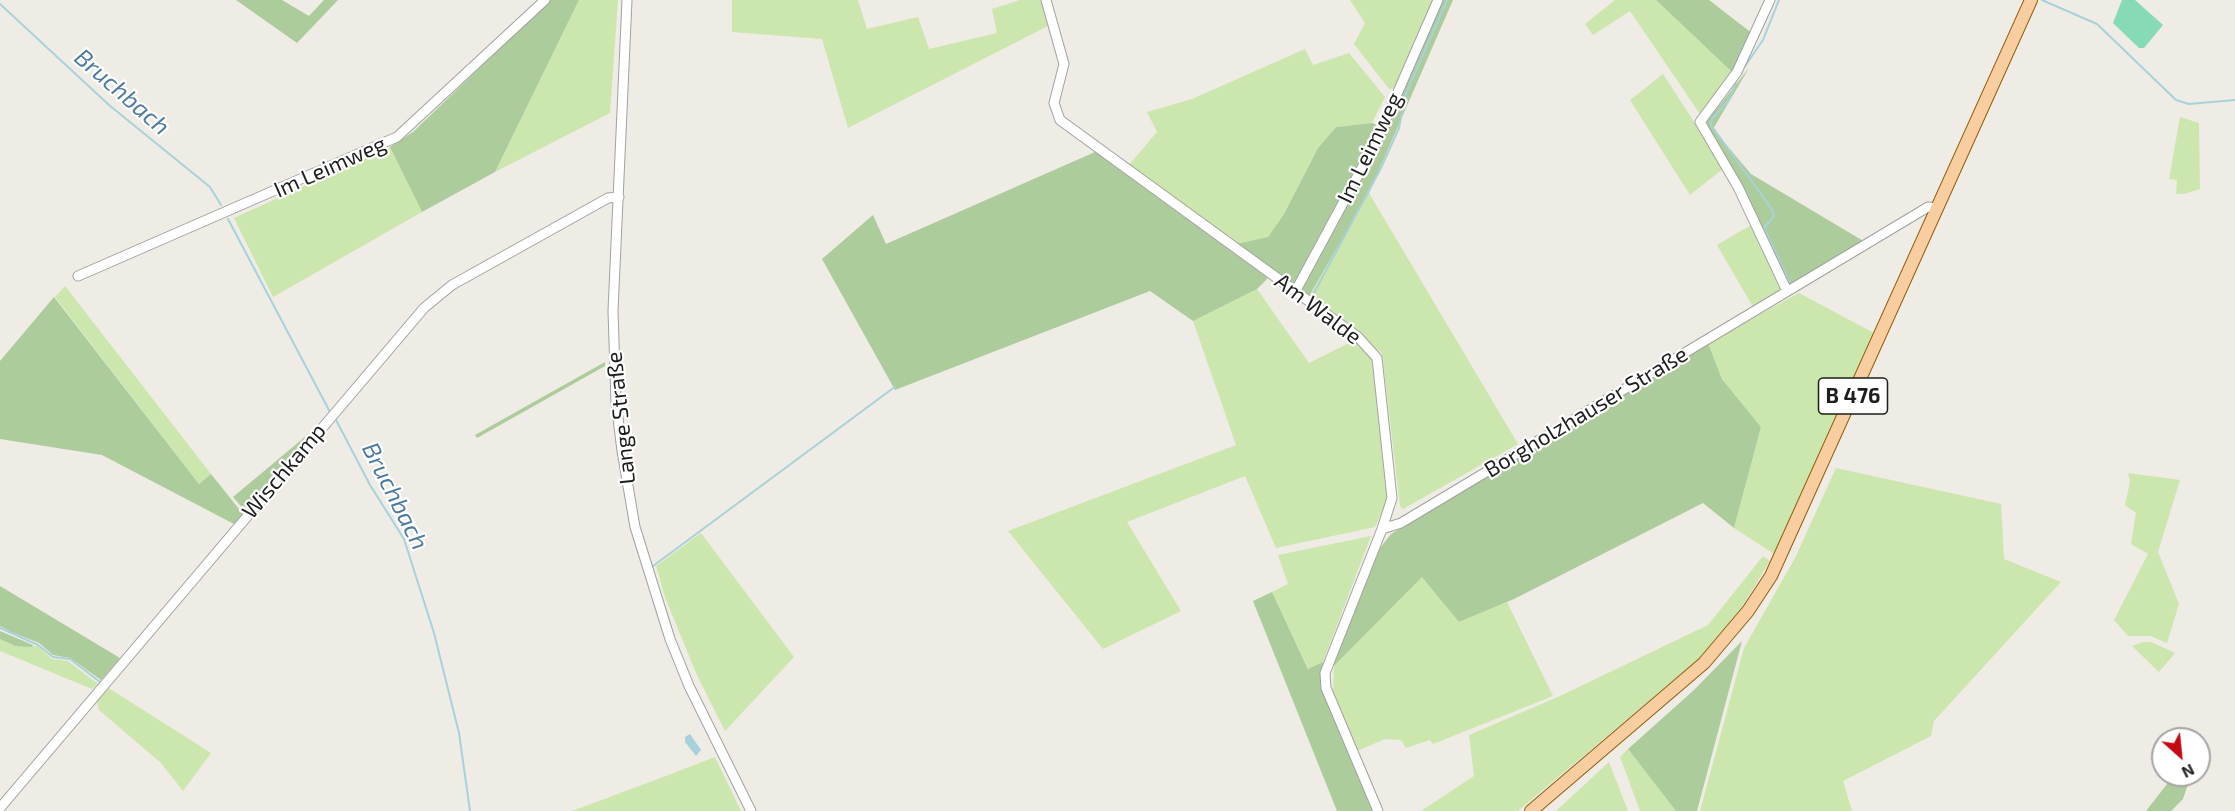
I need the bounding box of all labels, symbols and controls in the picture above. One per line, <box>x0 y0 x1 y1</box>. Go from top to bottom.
water label: Bruchbach <box>69 43 175 141</box>
street label: Im Leimweg <box>1332 88 1408 208</box>
street label: Im Leimweg <box>270 131 390 203</box>
street label: Am Walde <box>1270 268 1366 350</box>
street label: Borgholzhauser Straße <box>1480 341 1692 483</box>
street label: Lange Straße <box>601 350 641 486</box>
road number: B 476 <box>1818 378 1888 414</box>
street label: Wischkamp <box>236 418 332 524</box>
water label: Bruchbach <box>356 438 434 554</box>
north arrow <box>2151 727 2211 787</box>
text: N <box>2179 761 2198 783</box>

